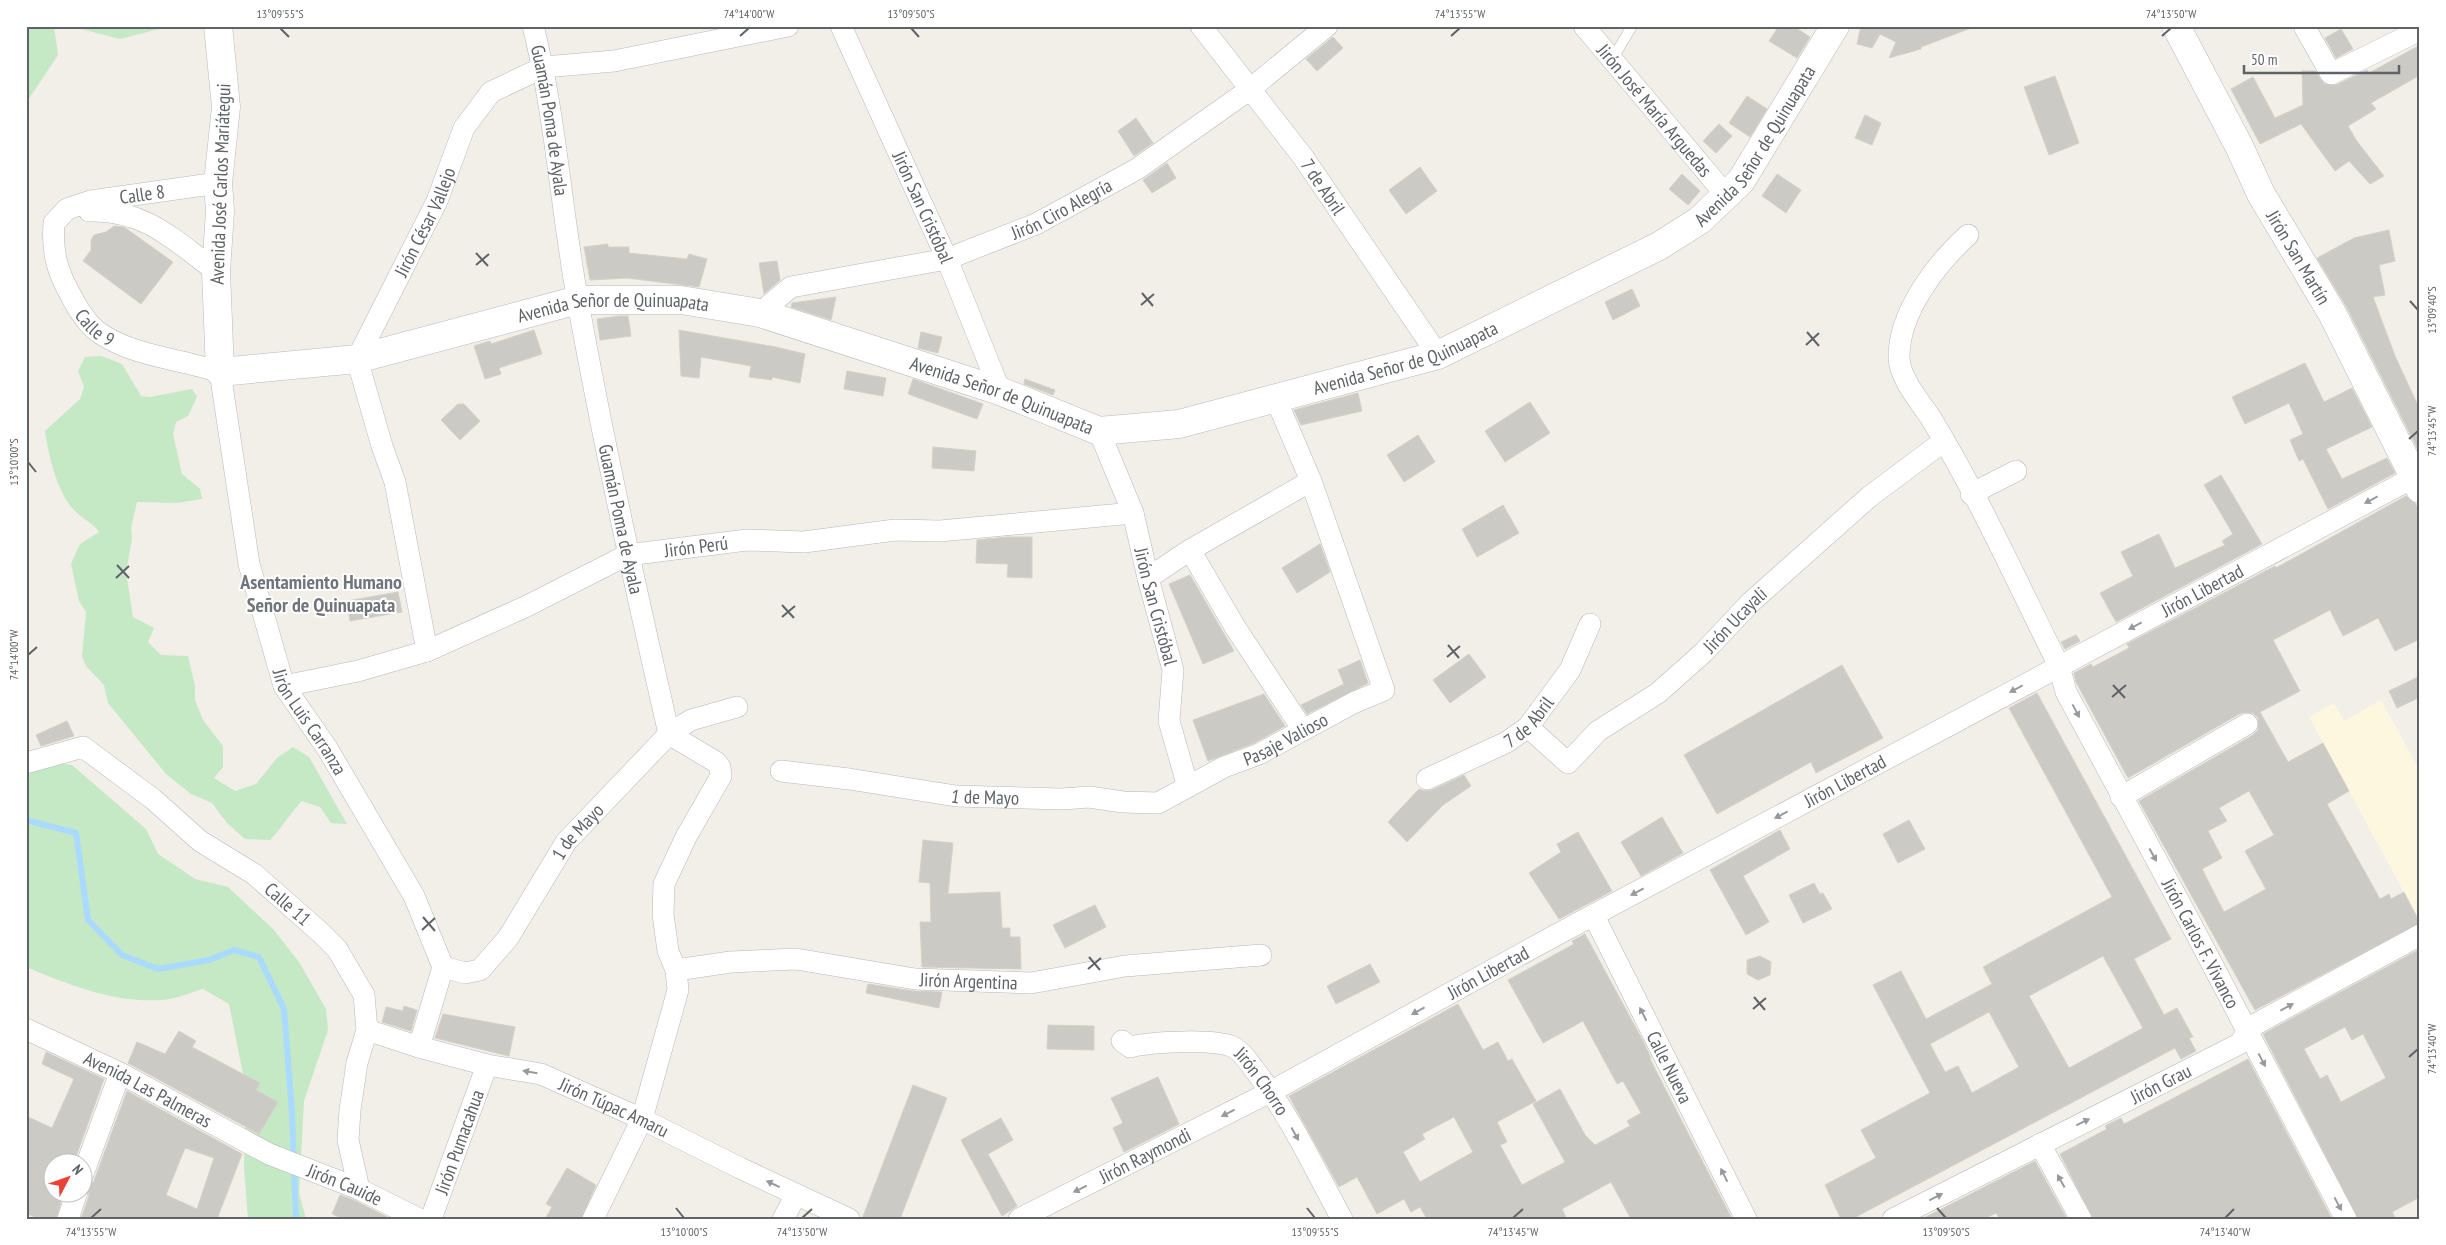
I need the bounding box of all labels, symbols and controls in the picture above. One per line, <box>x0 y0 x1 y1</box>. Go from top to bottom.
text: 13°09'55"S <box>256 6 304 21</box>
text: 74°14'00"W <box>724 6 774 21</box>
text: 13°09'50"S <box>887 6 935 21</box>
text: 74°13'55"W <box>1435 6 1485 21</box>
text: 74°13'50"W <box>2146 6 2196 21</box>
street label: Jirón José María Arguedas <box>1591 38 1718 182</box>
scale bar <box>2244 42 2398 74</box>
street label: Guamán Poma de Ayala <box>526 43 574 197</box>
text: 50 m <box>2251 50 2277 69</box>
street label: Avenida Señor de Quinuapata <box>1689 61 1820 231</box>
street label: Avenida José Carlos Mariátegui <box>204 83 236 285</box>
street label: Jirón San Cristóbal <box>887 146 960 267</box>
street label: 7 de Abril <box>1296 154 1351 220</box>
street label: Jirón César Vallejo <box>388 164 460 281</box>
street label: Jirón Ciro Alegría <box>1007 173 1116 245</box>
street label: Calle 8 <box>118 179 166 209</box>
street label: Jirón San Martín <box>2261 205 2336 309</box>
text: 13°09'40"S <box>2424 286 2439 334</box>
street label: Avenida Señor de Quinuapata <box>515 288 711 328</box>
street label: Calle 9 <box>70 304 119 352</box>
street label: Avenida Señor de Quinuapata <box>1310 316 1501 400</box>
street label: Avenida Señor de Quinuapata <box>907 351 1097 440</box>
text: 74°13'45"W <box>2424 406 2439 456</box>
text: 13°10'00"S <box>6 438 21 486</box>
street label: Guamán Poma de Ayala <box>594 442 649 596</box>
one-way arrow <box>2363 496 2378 504</box>
street label: Jirón Perú <box>662 530 729 562</box>
street label: Jirón San Cristóbal <box>1129 544 1183 668</box>
street label: Jirón Libertad <box>2156 559 2247 622</box>
district label: Asentamiento Humano Señor de Quinuapata <box>239 569 402 618</box>
street label: Jirón Ucayali <box>1697 582 1772 658</box>
one-way arrow <box>2127 622 2142 630</box>
text: 74°14'00"W <box>6 630 21 680</box>
street label: Jirón Luis Carranza <box>267 665 352 779</box>
one-way arrow <box>2009 685 2024 693</box>
street label: 7 de Abril <box>1499 691 1559 753</box>
one-way arrow <box>2072 704 2080 719</box>
street label: Pasaje Valioso <box>1240 707 1332 771</box>
street label: Jirón Libertad <box>1799 749 1890 813</box>
street label: 1 de Mayo <box>949 783 1019 810</box>
street label: 1 de Mayo <box>546 798 609 864</box>
one-way arrow <box>1774 811 1787 820</box>
one-way arrow <box>2149 847 2157 862</box>
street label: Jirón Carlos F. Vivanco <box>2156 873 2245 1012</box>
street label: Calle 11 <box>260 877 316 931</box>
one-way arrow <box>1630 888 1645 896</box>
street label: Jirón Libertad <box>1442 940 1533 1005</box>
street label: Jirón Argentina <box>918 967 1018 995</box>
one-way arrow <box>2280 1003 2293 1012</box>
one-way arrow <box>1410 1007 1425 1015</box>
one-way arrow <box>1639 1007 1647 1022</box>
text: 74°13'40"W <box>2424 1024 2439 1074</box>
street label: Calle Nueva <box>1642 1027 1698 1107</box>
street label: Jirón Chorro <box>1229 1040 1295 1120</box>
street label: Avenida Las Palmeras <box>80 1046 216 1133</box>
one-way arrow <box>2258 1053 2267 1066</box>
street label: Jirón Grau <box>2125 1058 2195 1109</box>
one-way arrow <box>522 1067 538 1075</box>
street label: Jirón Túpac Amaru <box>555 1071 673 1143</box>
street label: Jirón Pumacahua <box>429 1086 489 1198</box>
one-way arrow <box>1221 1109 1235 1117</box>
one-way arrow <box>2076 1118 2091 1126</box>
street label: Jirón Raymondi <box>1094 1122 1195 1189</box>
one-way arrow <box>1291 1126 1299 1141</box>
north arrow <box>42 1152 92 1202</box>
street label: Jirón Cauide <box>303 1158 386 1211</box>
text: N <box>69 1161 87 1178</box>
one-way arrow <box>1720 1168 1728 1182</box>
one-way arrow <box>2056 1175 2065 1188</box>
one-way arrow <box>765 1180 780 1188</box>
one-way arrow <box>1073 1185 1088 1193</box>
one-way arrow <box>1929 1193 1944 1201</box>
one-way arrow <box>2334 1196 2342 1211</box>
text: 74°13'55"W <box>66 1224 116 1239</box>
text: 13°10'00"S <box>660 1224 708 1239</box>
text: 74°13'50"W <box>777 1224 827 1239</box>
text: 13°09'55"S <box>1291 1224 1339 1239</box>
text: 74°13'45"W <box>1488 1224 1538 1239</box>
text: 13°09'50"S <box>1922 1224 1970 1239</box>
text: 74°13'40"W <box>2200 1224 2250 1239</box>

